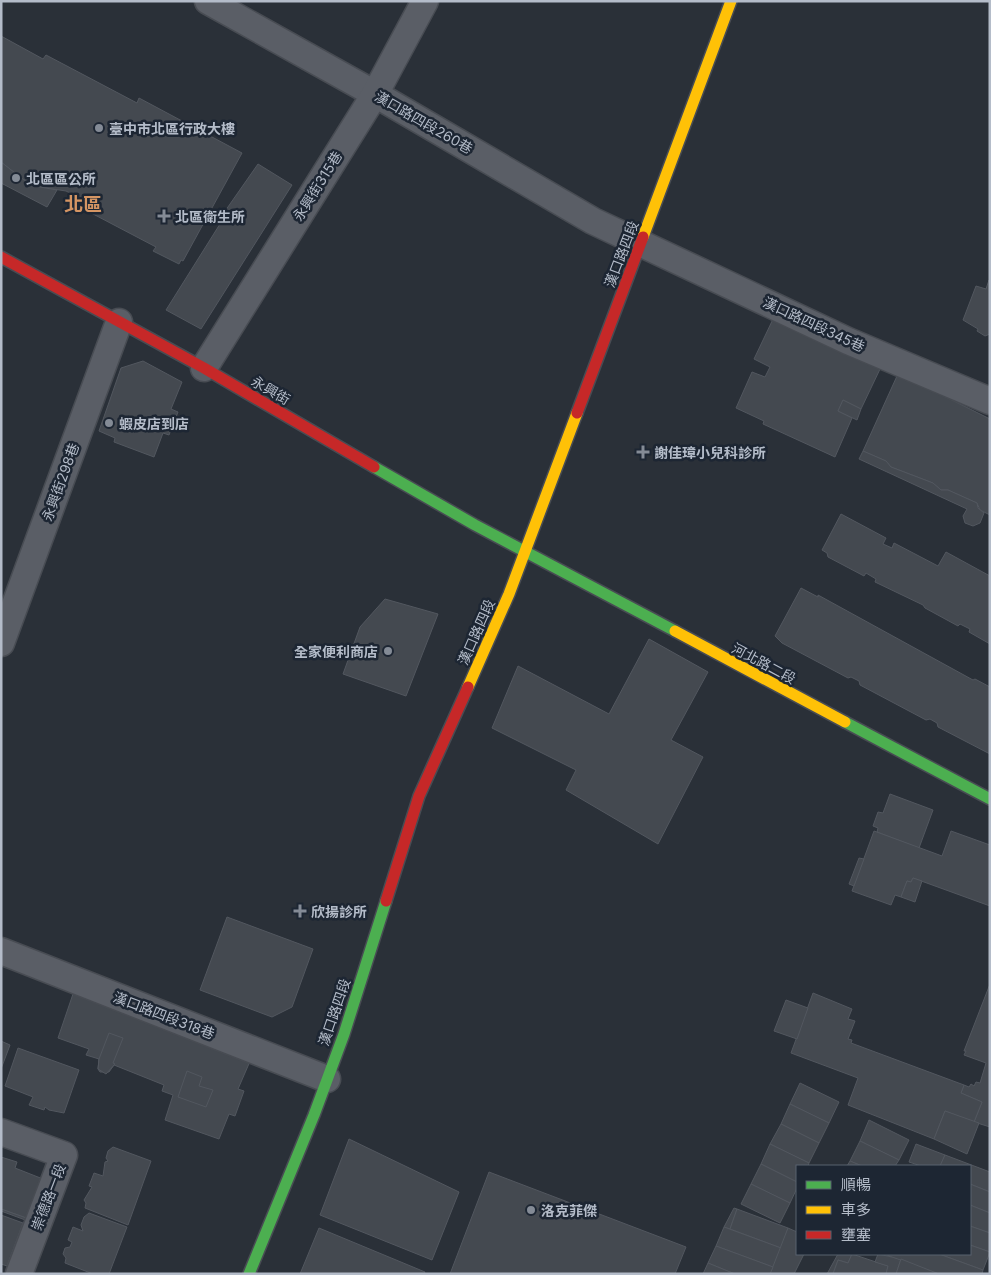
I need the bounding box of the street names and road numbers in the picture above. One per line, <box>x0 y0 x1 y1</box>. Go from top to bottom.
street label: 漢口路四段260巷 <box>372 87 476 157</box>
street label: 永興街315巷 <box>289 148 345 224</box>
street label: 漢口路四段 <box>601 218 641 290</box>
street label: 漢口路四段345巷 <box>760 293 868 355</box>
street label: 永興街 <box>249 372 293 408</box>
street label: 永興街298巷 <box>38 441 82 523</box>
street label: 漢口路四段 <box>454 597 498 667</box>
street label: 河北路二段 <box>729 639 799 687</box>
street label: 漢口路四段 <box>315 976 353 1048</box>
street label: 漢口路四段318巷 <box>111 988 217 1042</box>
street label: 崇德路一段 <box>28 1161 68 1233</box>

